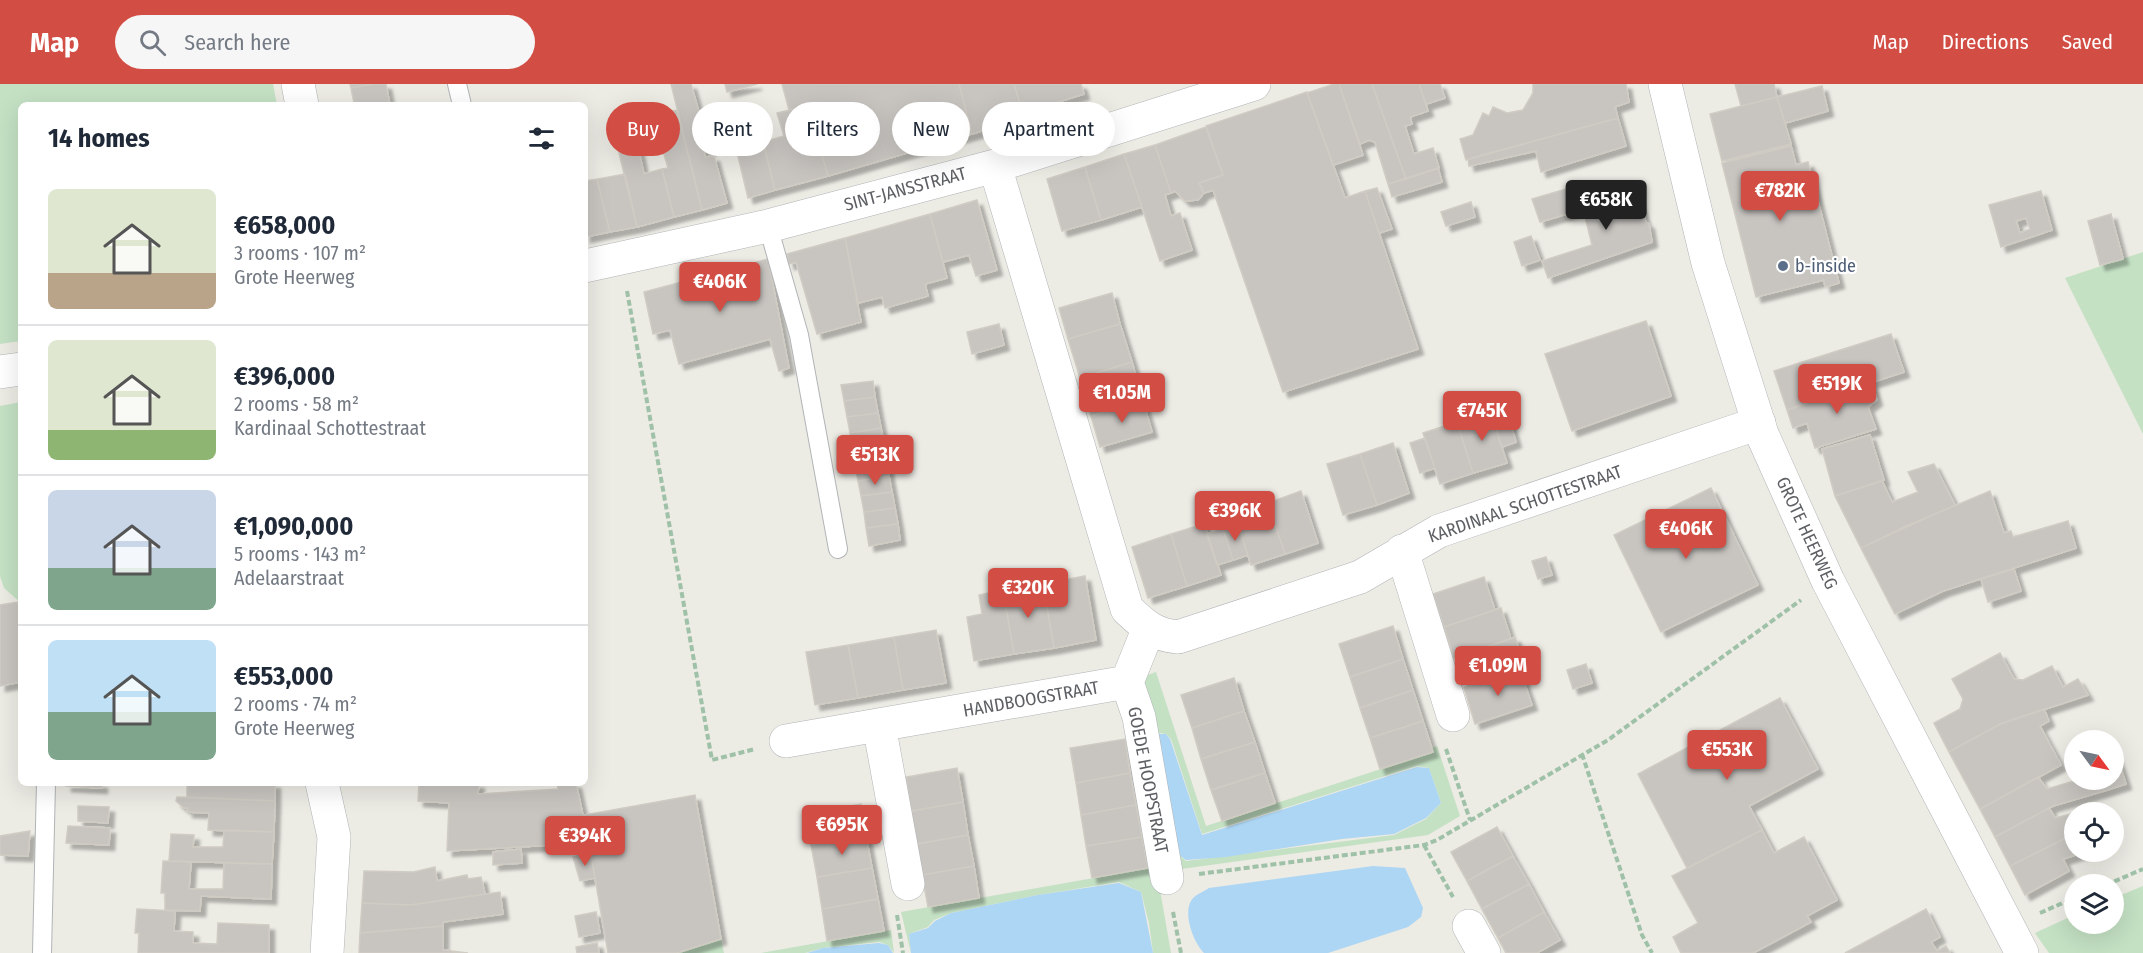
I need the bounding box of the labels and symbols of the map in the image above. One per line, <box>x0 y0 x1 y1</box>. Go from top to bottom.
street label: SINT-JANSSTRAAT <box>842 162 969 216</box>
pin: €782K <box>1738 171 1822 222</box>
pin: €658K <box>1564 180 1648 231</box>
place label: b-inside <box>1795 255 1856 277</box>
marker: b-inside <box>1776 259 1790 273</box>
pin: €406K <box>678 262 762 313</box>
pin: €519K <box>1795 364 1879 415</box>
pin: €1.05M <box>1073 373 1171 424</box>
pin: €745K <box>1440 391 1524 442</box>
pin: €513K <box>833 435 917 486</box>
street label: KARDINAAL SCHOTTESTRAAT <box>1425 460 1625 548</box>
street label: GROTE HEERWEG <box>1771 473 1843 593</box>
pin: €396K <box>1193 491 1277 542</box>
pin: €406K <box>1644 509 1728 560</box>
pin: €320K <box>986 568 1070 619</box>
pin: €1.09M <box>1449 646 1547 697</box>
street label: HANDBOOGSTRAAT <box>961 676 1101 722</box>
street label: GOEDE HOOPSTRAAT <box>1123 705 1173 856</box>
pin: €553K <box>1685 730 1769 781</box>
north arrow <box>2064 730 2124 790</box>
pin: €695K <box>800 805 884 856</box>
pin: €394K <box>543 816 627 867</box>

